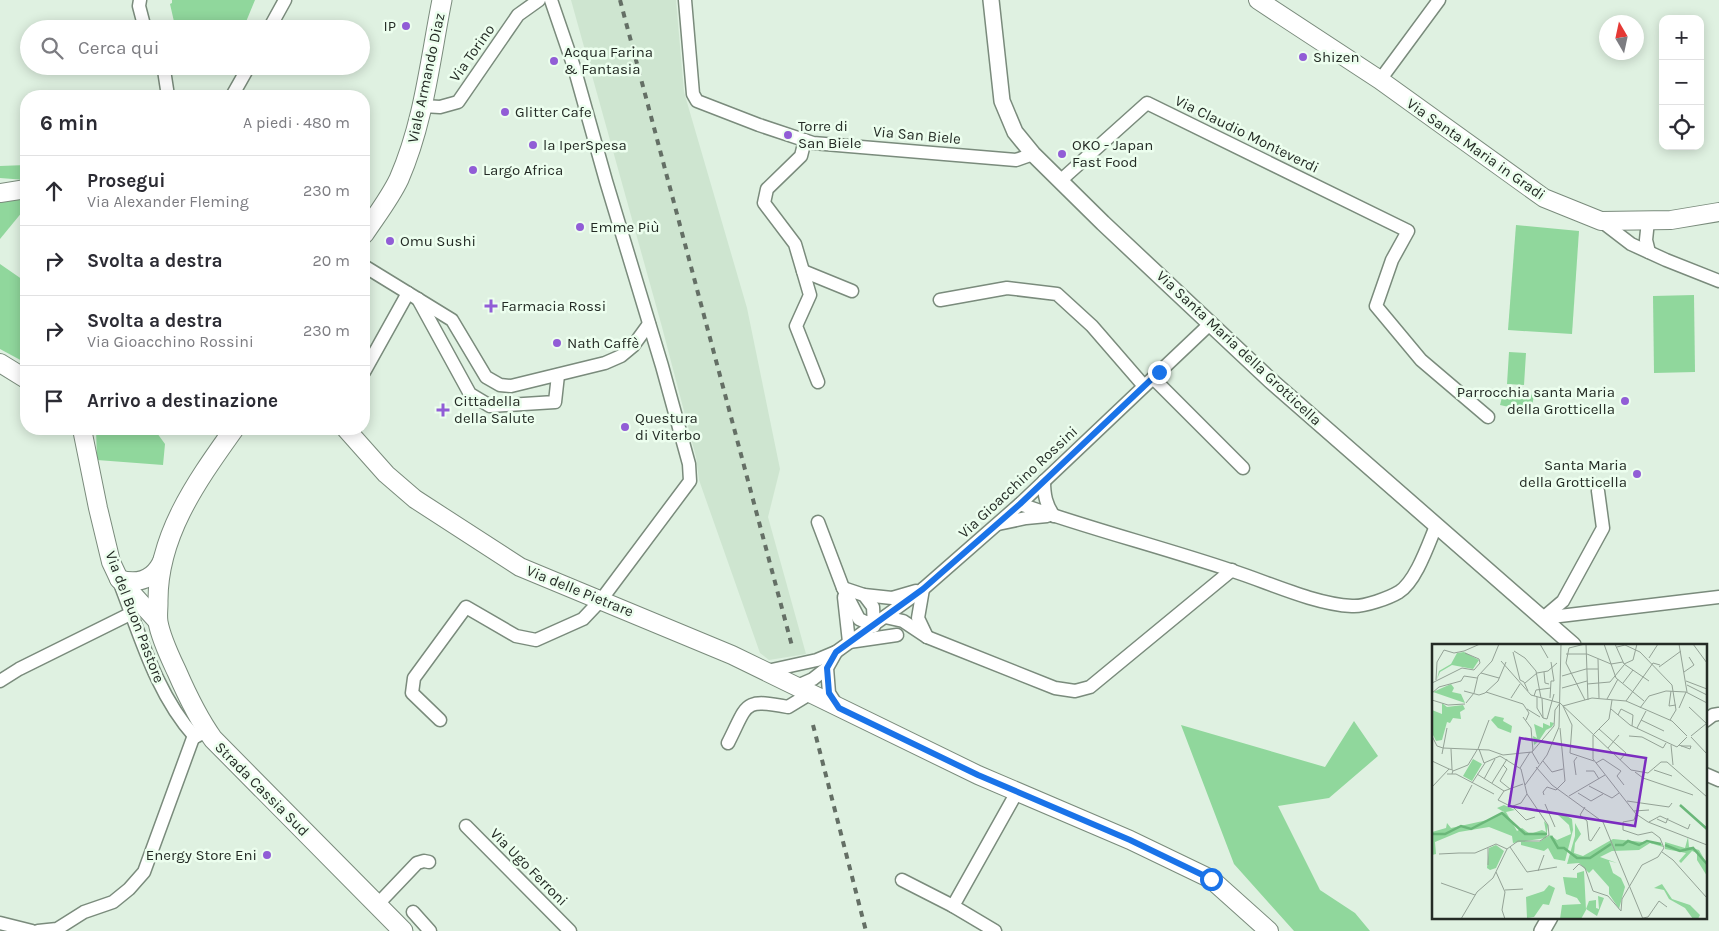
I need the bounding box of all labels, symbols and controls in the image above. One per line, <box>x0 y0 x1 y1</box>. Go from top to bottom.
street label: Viale Armando Diaz <box>403 11 449 145</box>
north arrow <box>1599 15 1644 60</box>
map controls <box>1659 15 1704 150</box>
button: + <box>1659 15 1704 60</box>
place label: IP <box>383 17 396 35</box>
search box <box>20 20 370 75</box>
marker: IP <box>400 20 412 32</box>
street label: Via Torino <box>446 21 498 85</box>
icon: search <box>38 34 66 62</box>
text: Cerca qui <box>78 37 159 59</box>
place label: Acqua Farina & Fantasia <box>564 43 653 78</box>
place label: Shizen <box>1313 48 1359 66</box>
marker: Shizen <box>1297 51 1309 63</box>
marker: Acqua Farina & Fantasia <box>548 55 560 67</box>
button: − <box>1659 60 1704 105</box>
street label: Via Claudio Monteverdi <box>1172 91 1322 177</box>
street label: Via Santa Maria in Gradi <box>1403 94 1549 204</box>
place label: Glitter Cafe <box>515 103 592 121</box>
button: locate <box>1659 105 1704 150</box>
marker: Glitter Cafe <box>499 106 511 118</box>
text: 6 min <box>40 111 98 135</box>
text: A piedi · 480 m <box>243 113 350 132</box>
place label: Torre di San Biele <box>798 117 861 152</box>
street label: Via San Biele <box>872 122 962 148</box>
marker: Torre di San Biele <box>782 129 794 141</box>
place label: la IperSpesa <box>543 136 627 154</box>
place label: OKO - Japan Fast Food <box>1072 136 1153 171</box>
marker: la IperSpesa <box>527 139 539 151</box>
marker: OKO - Japan Fast Food <box>1056 148 1068 160</box>
place label: Largo Africa <box>483 161 563 179</box>
marker: Largo Africa <box>467 164 479 176</box>
text: Prosegui <box>87 170 166 192</box>
icon: ahead <box>40 177 68 205</box>
text: 230 m <box>303 181 350 200</box>
text: Via Alexander Fleming <box>87 192 249 211</box>
place label: Emme Più <box>590 218 660 236</box>
marker: Emme Più <box>574 221 586 233</box>
place label: Omu Sushi <box>400 232 476 250</box>
marker: Omu Sushi <box>384 235 396 247</box>
icon: right <box>40 247 68 275</box>
text: Svolta a destra <box>87 250 223 272</box>
text: 20 m <box>312 251 350 270</box>
street label: Via Santa Maria della Grotticella <box>1153 267 1325 429</box>
place label: Farmacia Rossi <box>501 297 606 315</box>
marker: Farmacia Rossi <box>485 300 497 312</box>
text: Svolta a destra <box>87 310 223 332</box>
icon: right <box>40 317 68 345</box>
text: 230 m <box>303 321 350 340</box>
text: Via Gioacchino Rossini <box>87 332 254 351</box>
place label: Nath Caffè <box>567 334 639 352</box>
marker: Nath Caffè <box>551 337 563 349</box>
route end <box>1148 361 1171 384</box>
place label: Parrocchia santa Maria della Grotticella <box>1457 383 1615 418</box>
icon: arrive <box>40 387 68 415</box>
text: Arrivo a destinazione <box>87 390 278 412</box>
place label: Cittadella della Salute <box>454 392 535 427</box>
marker: Parrocchia santa Maria della Grotticella <box>1619 395 1631 407</box>
marker: Cittadella della Salute <box>436 403 450 417</box>
place label: Questura di Viterbo <box>635 409 701 444</box>
marker: Questura di Viterbo <box>619 421 631 433</box>
street label: Via Gioacchino Rossini <box>955 422 1081 542</box>
place label: Santa Maria della Grotticella <box>1519 456 1627 491</box>
marker: Santa Maria della Grotticella <box>1631 468 1643 480</box>
street label: Via del Buon Pastore <box>102 549 168 685</box>
street label: Via delle Pietrare <box>524 561 636 621</box>
inset map <box>1432 644 1706 918</box>
street label: Strada Cassia Sud <box>211 738 313 840</box>
street label: Via Ugo Ferroni <box>486 824 572 910</box>
place label: Energy Store Eni <box>146 846 257 864</box>
marker: Energy Store Eni <box>261 849 273 861</box>
route start <box>1200 868 1223 891</box>

